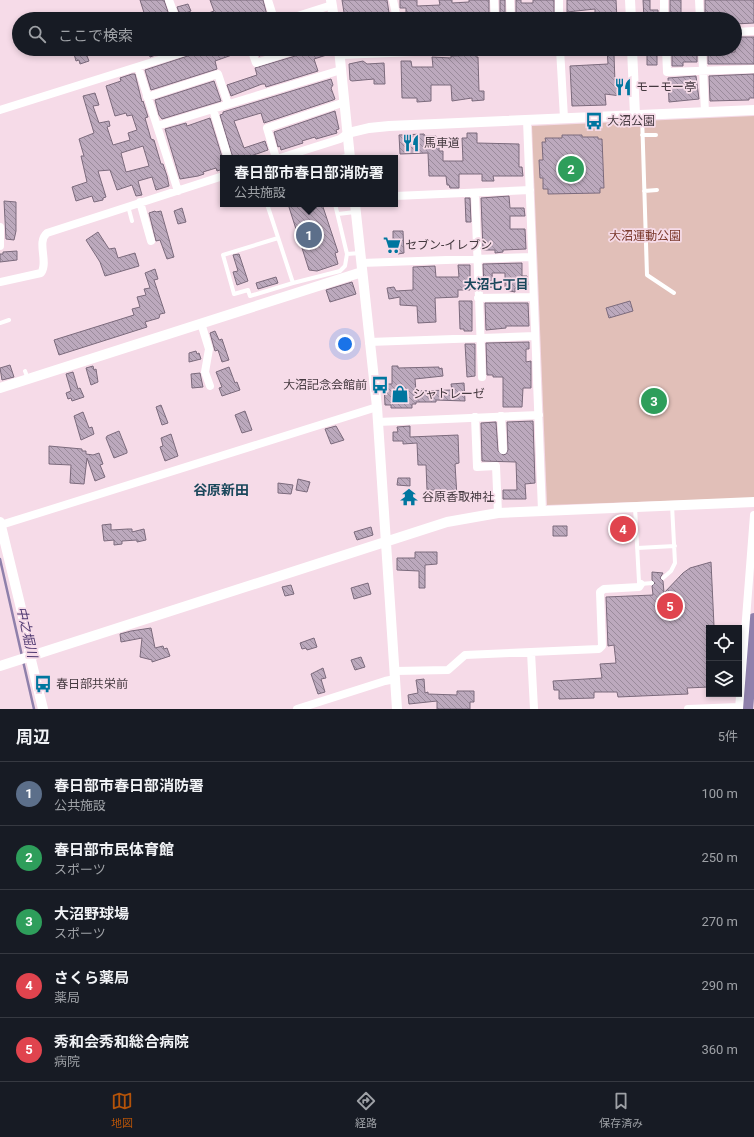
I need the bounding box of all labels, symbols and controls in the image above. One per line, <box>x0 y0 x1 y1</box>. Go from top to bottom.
search box <box>12 12 742 56</box>
icon: search <box>26 23 48 45</box>
text: ここで検索 <box>58 27 133 45</box>
restaurant icon: モーモー亭 <box>613 77 633 97</box>
place label: モーモー亭 <box>636 80 696 94</box>
bus stop icon: 大沼公園 <box>584 111 604 131</box>
place label: 大沼公園 <box>607 114 655 128</box>
restaurant icon: 馬車道 <box>401 133 421 153</box>
place label: 馬車道 <box>424 136 460 150</box>
pin: 2 <box>558 154 584 184</box>
popup <box>220 155 398 207</box>
text: 春日部市春日部消防署 <box>234 164 384 182</box>
text: 公共施設 <box>234 185 286 200</box>
pin: 1 <box>296 220 322 250</box>
park label: 大沼運動公園 <box>609 229 681 243</box>
supermarket icon: セブン-イレブン <box>382 235 402 255</box>
place label: セブン-イレブン <box>405 238 492 252</box>
district label: 大沼七丁目 <box>463 277 529 292</box>
your location <box>335 334 355 354</box>
bus stop icon: 大沼記念会館前 <box>370 375 390 395</box>
place label: 大沼記念会館前 <box>283 378 367 392</box>
shop icon: シャトレーゼ <box>390 384 410 404</box>
pin: 3 <box>641 386 667 416</box>
place label: シャトレーゼ <box>413 387 485 401</box>
district label: 谷原新田 <box>193 482 249 498</box>
temple icon: 谷原香取神社 <box>399 487 419 507</box>
place label: 谷原香取神社 <box>422 490 494 504</box>
pin: 4 <box>610 514 636 544</box>
pin: 5 <box>657 591 683 621</box>
water label: 中之堀川 <box>14 605 41 661</box>
map controls <box>706 625 742 697</box>
button: locate <box>706 625 742 661</box>
button: layers <box>706 661 742 697</box>
bus stop icon: 春日部共栄前 <box>33 674 53 694</box>
place label: 春日部共栄前 <box>56 677 128 691</box>
text: 周辺 <box>16 727 50 747</box>
text: 5件 <box>718 729 738 744</box>
text: 春日部市春日部消防署 <box>54 777 204 795</box>
text: 1 <box>25 786 33 801</box>
text: 100 m <box>701 786 738 801</box>
text: 公共施設 <box>54 798 106 813</box>
text: 春日部市民体育館 <box>54 841 174 859</box>
text: 2 <box>25 850 33 865</box>
text: 250 m <box>701 850 738 865</box>
text: スポーツ <box>54 862 106 877</box>
text: 大沼野球場 <box>54 905 129 923</box>
text: 3 <box>25 914 33 929</box>
text: 270 m <box>701 914 738 929</box>
text: スポーツ <box>54 926 106 941</box>
text: さくら薬局 <box>54 969 129 987</box>
text: 4 <box>25 978 33 993</box>
text: 290 m <box>701 978 738 993</box>
text: 薬局 <box>54 990 80 1005</box>
text: 秀和会秀和総合病院 <box>54 1033 189 1051</box>
text: 5 <box>25 1042 33 1057</box>
text: 360 m <box>701 1042 738 1057</box>
text: 病院 <box>54 1054 80 1069</box>
tab: 地図 <box>111 1090 133 1130</box>
tab: 経路 <box>355 1090 377 1130</box>
tab: 保存済み <box>599 1090 643 1130</box>

